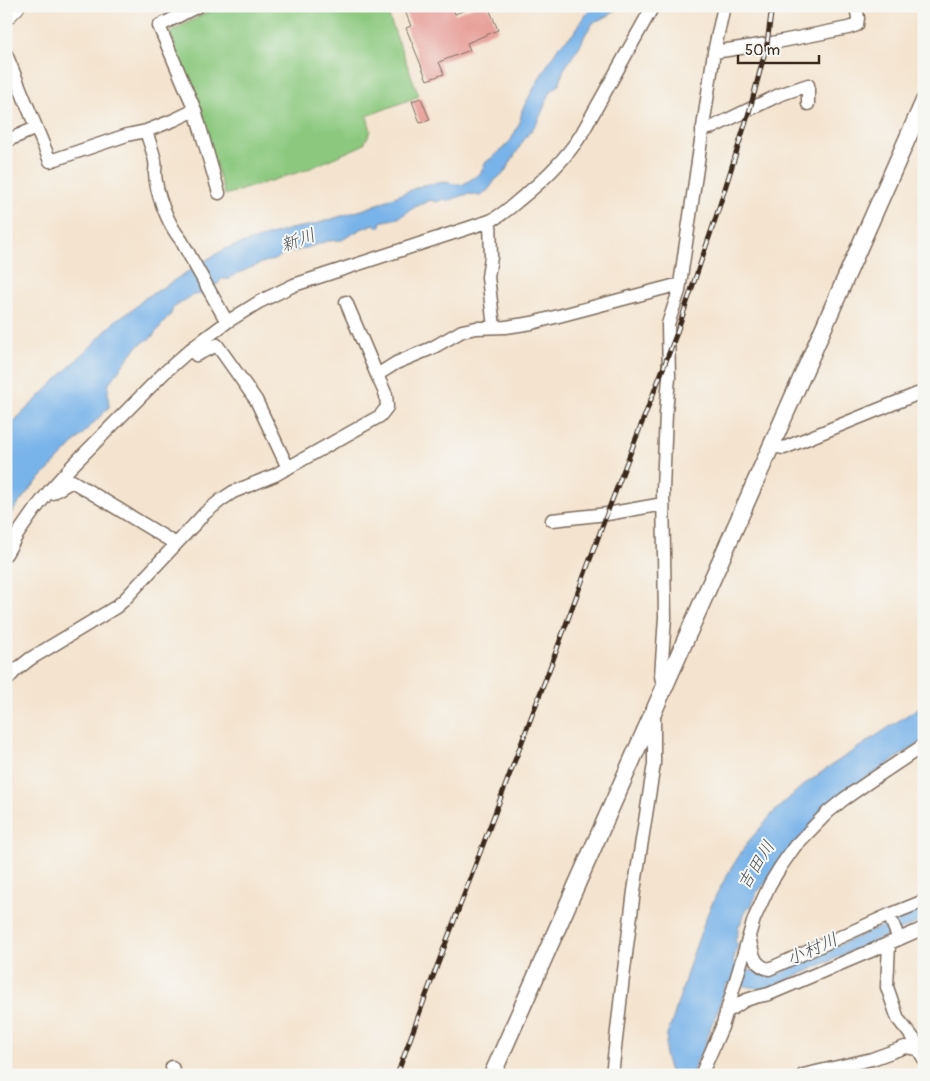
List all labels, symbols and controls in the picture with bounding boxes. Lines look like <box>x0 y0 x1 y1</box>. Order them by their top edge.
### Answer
scale bar <box>738 32 819 64</box>
text: 50 m <box>745 41 780 60</box>
water label: 新川 <box>277 224 319 257</box>
water label: 吉田川 <box>732 836 780 894</box>
water label: 小村川 <box>783 928 842 971</box>

